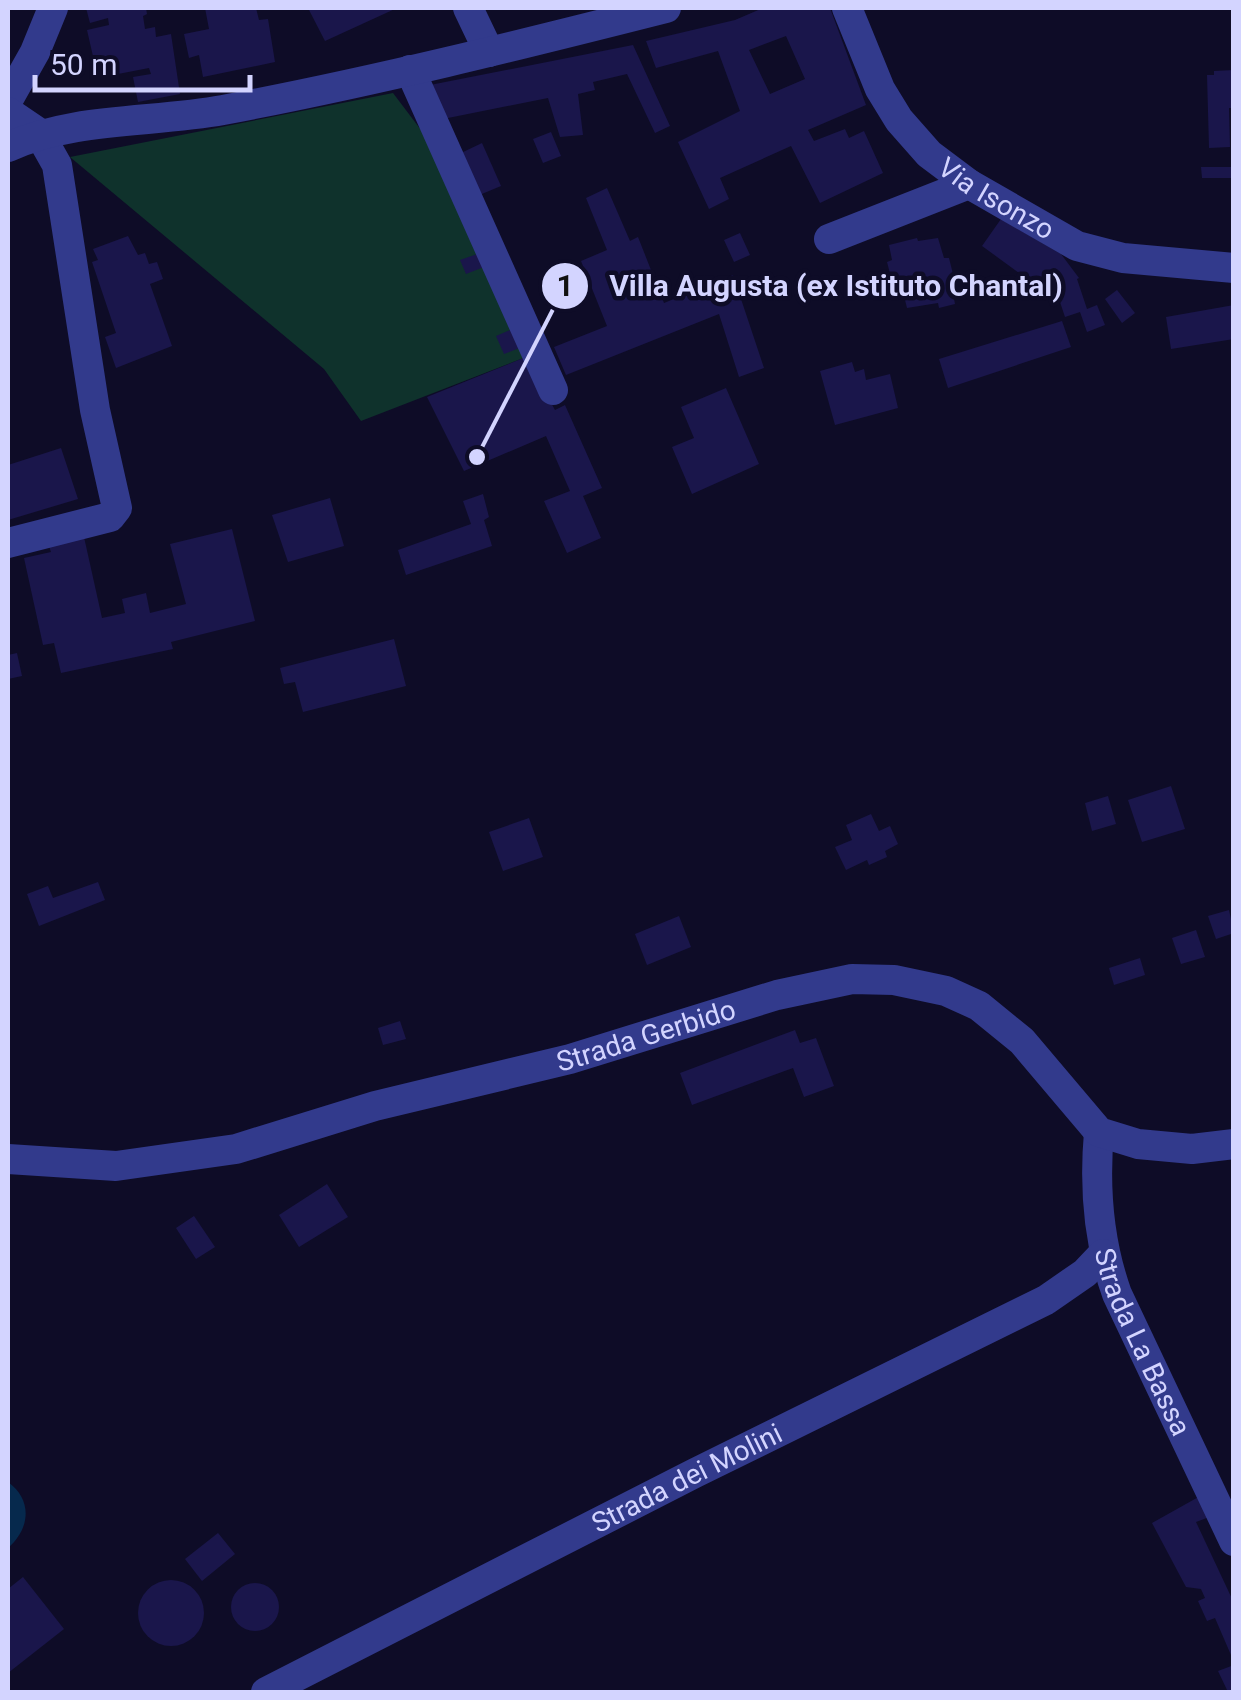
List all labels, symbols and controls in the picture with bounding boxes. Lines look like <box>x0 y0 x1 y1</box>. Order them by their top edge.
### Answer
scale bar <box>35 30 250 92</box>
text: 50 m <box>50 47 117 82</box>
street label: Via Isonzo <box>932 150 1060 246</box>
callout: Villa Augusta (ex Istituto Chantal) <box>540 256 1083 316</box>
text: 1 <box>556 268 574 303</box>
text: Villa Augusta (ex Istituto Chantal) <box>609 268 1063 303</box>
street label: Strada Gerbido <box>553 992 740 1078</box>
street label: Strada La Bassa <box>1088 1245 1198 1441</box>
street label: Strada dei Molini <box>586 1416 787 1540</box>

